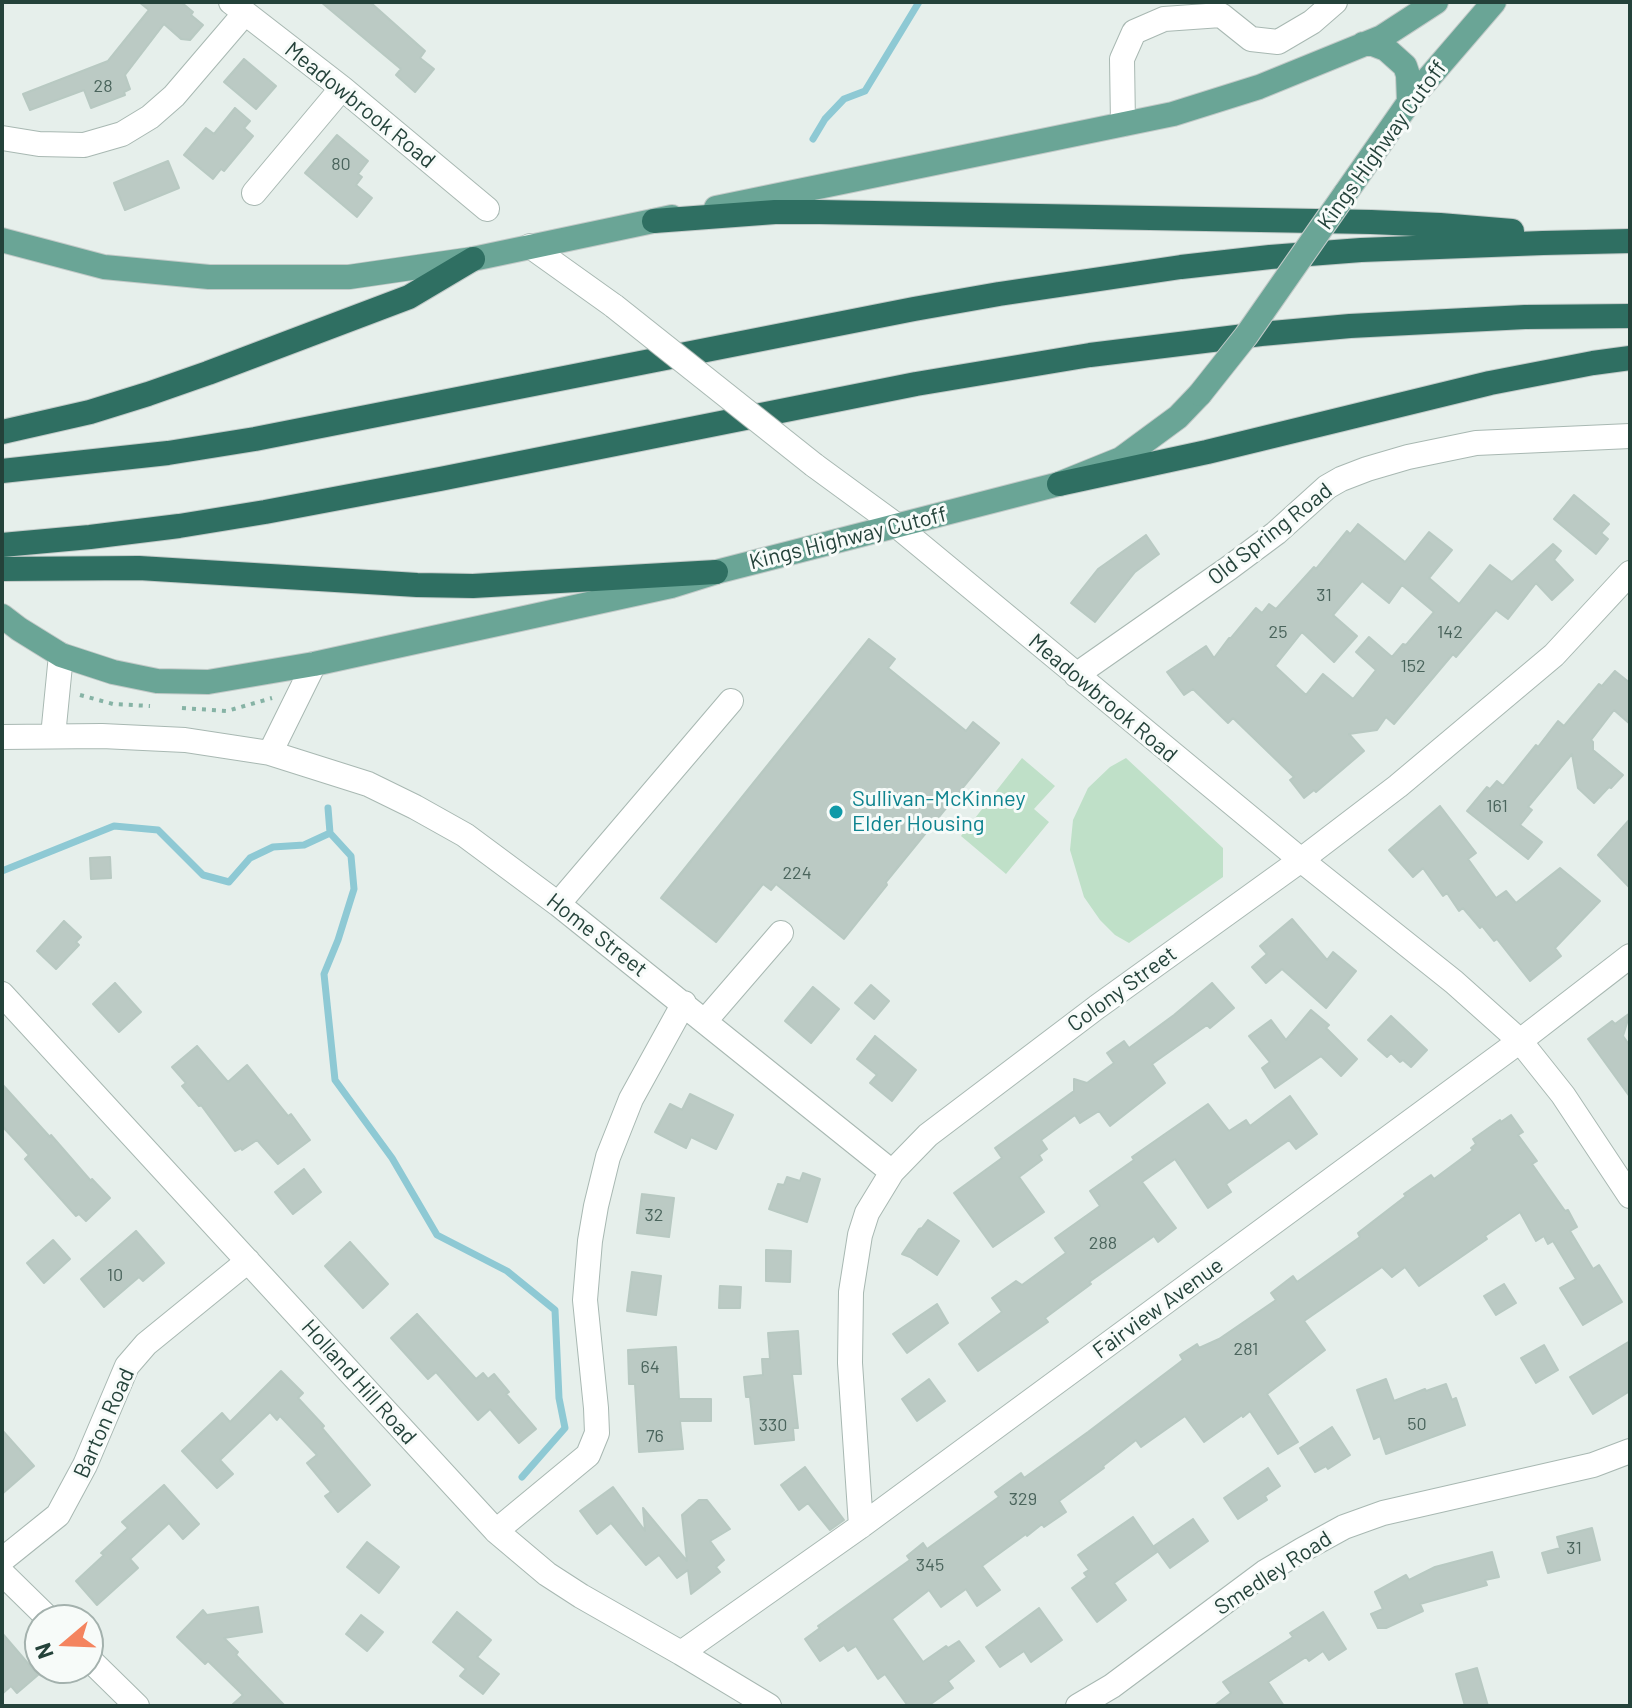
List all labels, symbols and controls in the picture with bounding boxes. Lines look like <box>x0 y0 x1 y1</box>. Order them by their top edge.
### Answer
street label: Meadowbrook Road <box>279 36 441 174</box>
street label: Kings Highway Cutoff <box>1312 55 1452 235</box>
house number: 28 <box>93 75 113 97</box>
house number: 80 <box>331 153 351 175</box>
street label: Old Spring Road <box>1203 477 1337 591</box>
street label: Kings Highway Cutoff <box>747 501 949 575</box>
house number: 31 <box>1316 584 1332 606</box>
house number: 25 <box>1269 621 1287 643</box>
house number: 142 <box>1437 621 1463 643</box>
street label: Meadowbrook Road <box>1023 628 1183 768</box>
house number: 152 <box>1400 655 1426 677</box>
place label: Sullivan-McKinney Elder Housing <box>852 786 1026 838</box>
house number: 161 <box>1486 795 1508 817</box>
marker: Sullivan-McKinney Elder Housing <box>827 803 845 821</box>
house number: 224 <box>782 862 812 884</box>
street label: Home Street <box>541 887 653 983</box>
street label: Colony Street <box>1062 941 1182 1037</box>
house number: 32 <box>645 1204 663 1226</box>
house number: 288 <box>1089 1232 1117 1254</box>
street label: Fairview Avenue <box>1088 1252 1228 1364</box>
house number: 10 <box>107 1264 123 1286</box>
street label: Holland Hill Road <box>296 1314 422 1450</box>
house number: 281 <box>1234 1338 1258 1360</box>
house number: 64 <box>640 1356 660 1378</box>
street label: Barton Road <box>68 1364 140 1482</box>
house number: 50 <box>1407 1413 1427 1435</box>
house number: 330 <box>759 1414 787 1436</box>
house number: 76 <box>646 1425 664 1447</box>
house number: 329 <box>1009 1488 1037 1510</box>
street label: Smedley Road <box>1209 1525 1337 1621</box>
house number: 31 <box>1566 1537 1582 1559</box>
house number: 345 <box>916 1554 944 1576</box>
north arrow <box>24 1604 104 1684</box>
text: N <box>29 1640 58 1662</box>

